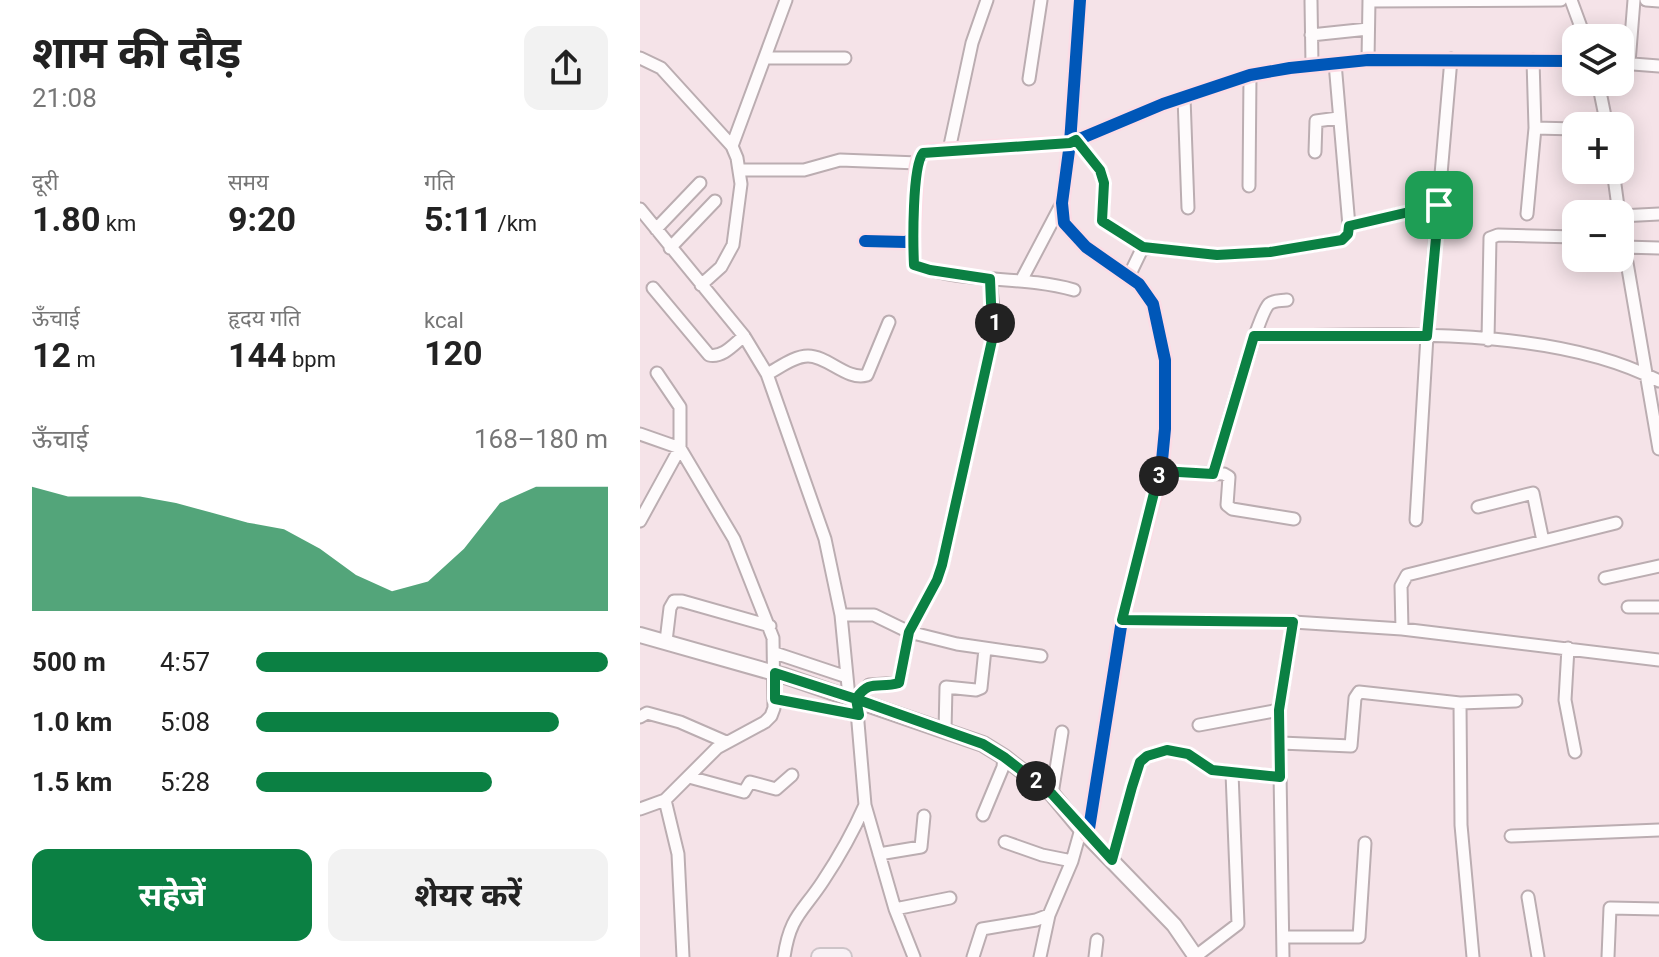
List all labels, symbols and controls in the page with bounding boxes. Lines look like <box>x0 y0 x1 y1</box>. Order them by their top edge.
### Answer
map controls <box>1562 24 1634 272</box>
button: layers <box>1562 24 1634 96</box>
button: share <box>524 26 608 110</box>
text: शाम की दौड़ <box>32 27 241 79</box>
text: 21:08 <box>32 83 97 113</box>
button: + <box>1562 112 1634 184</box>
text: दूरी <box>32 170 58 195</box>
text: समय <box>228 170 269 195</box>
text: गति <box>424 170 455 195</box>
pin <box>1405 171 1473 239</box>
icon: arrive <box>1417 183 1461 227</box>
text: 1.80 <box>32 199 100 239</box>
text: 9:20 <box>228 199 296 239</box>
text: 5:11 <box>424 199 492 239</box>
button: − <box>1562 200 1634 272</box>
text: km <box>100 211 136 236</box>
text: /km <box>492 211 537 236</box>
pin: 1 <box>975 303 1015 343</box>
text: ऊँचाई <box>32 306 80 331</box>
text: हृदय गति <box>228 306 301 331</box>
text: kcal <box>424 308 464 333</box>
text: 1 <box>989 310 1001 335</box>
text: 120 <box>424 333 483 373</box>
text: 12 <box>32 335 71 375</box>
text: 144 <box>228 335 287 375</box>
text: m <box>71 347 96 372</box>
text: bpm <box>287 347 336 372</box>
text: ऊँचाई <box>32 424 88 454</box>
text: 168–180 m <box>474 424 608 454</box>
pin: 3 <box>1139 456 1179 496</box>
text: 3 <box>1153 463 1165 488</box>
text: 500 m <box>32 647 106 677</box>
text: 4:57 <box>160 647 210 677</box>
text: 1.0 km <box>32 707 112 737</box>
text: 5:08 <box>160 707 210 737</box>
pin: 2 <box>1016 761 1056 801</box>
text: 1.5 km <box>32 767 112 797</box>
text: 5:28 <box>160 767 210 797</box>
text: 2 <box>1030 768 1042 793</box>
button: सहेजें <box>32 849 312 941</box>
button: शेयर करें <box>328 849 608 941</box>

